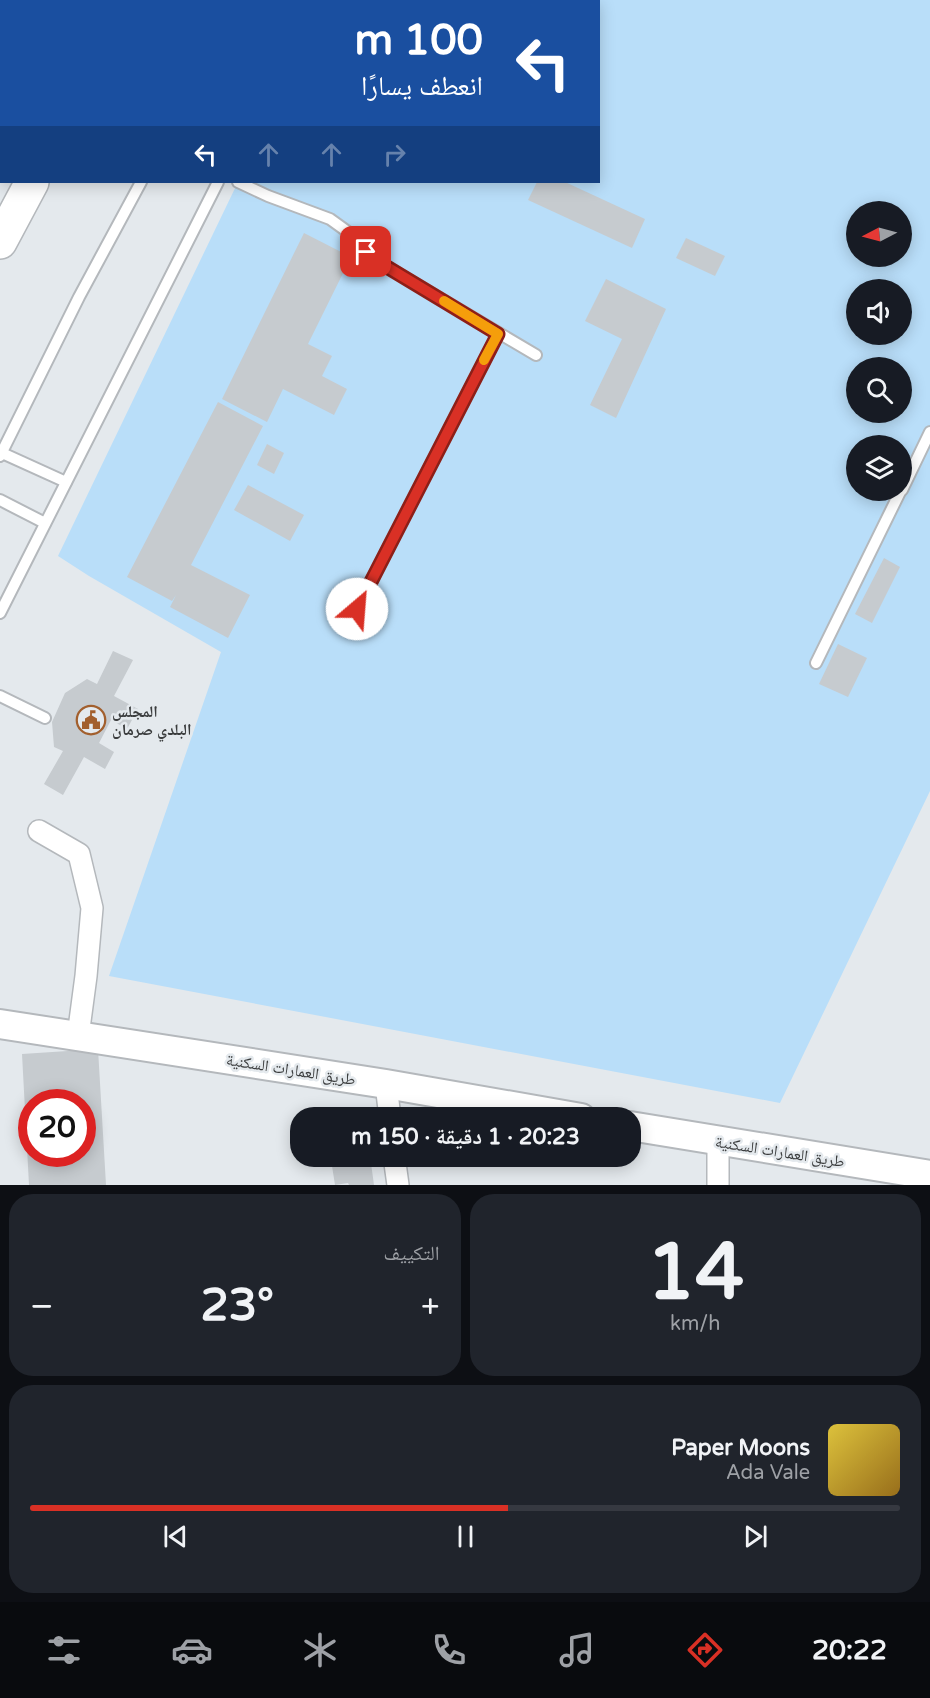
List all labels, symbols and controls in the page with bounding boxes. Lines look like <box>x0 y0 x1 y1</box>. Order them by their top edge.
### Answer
text: 100 m <box>354 15 483 66</box>
icon: left <box>504 24 582 102</box>
text: انعطف يسارًا <box>361 70 483 103</box>
icon: left <box>189 138 222 171</box>
icon: ahead <box>252 138 285 171</box>
icon: ahead <box>315 138 348 171</box>
icon: right <box>378 138 411 171</box>
north arrow <box>846 201 912 267</box>
map controls <box>846 201 912 501</box>
pin <box>340 226 391 277</box>
icon: arrive <box>349 235 382 268</box>
button: sound <box>846 279 912 345</box>
button: search <box>846 357 912 423</box>
button: layers <box>846 435 912 501</box>
position arrow <box>325 577 389 641</box>
place label: المجلس البلدي صرمان <box>112 702 192 742</box>
public building icon: المجلس البلدي صرمان <box>75 704 107 736</box>
street label: طريق العمارات السكنية <box>225 1050 357 1090</box>
speed limit sign: 20 <box>18 1089 96 1167</box>
text: 20:23 · 1 دقيقة · 150 m <box>351 1124 580 1150</box>
street label: طريق العمارات السكنية <box>714 1132 846 1172</box>
text: 14 <box>646 1226 744 1320</box>
text: التكييف <box>383 1242 440 1266</box>
text: 23° <box>200 1279 274 1333</box>
text: − <box>30 1287 54 1326</box>
text: + <box>421 1287 439 1326</box>
text: km/h <box>670 1312 720 1336</box>
text: Paper Moons <box>671 1435 810 1461</box>
text: Ada Vale <box>726 1461 810 1485</box>
icon: previous <box>159 1520 192 1553</box>
icon: pause <box>449 1520 482 1553</box>
icon: next <box>739 1520 772 1553</box>
icon: filters <box>43 1629 85 1671</box>
icon: car <box>171 1629 213 1671</box>
icon: climate <box>299 1629 341 1671</box>
icon: phone <box>428 1629 470 1671</box>
icon: music <box>556 1629 598 1671</box>
icon: directions <box>684 1629 726 1671</box>
text: 20:22 <box>812 1634 887 1667</box>

